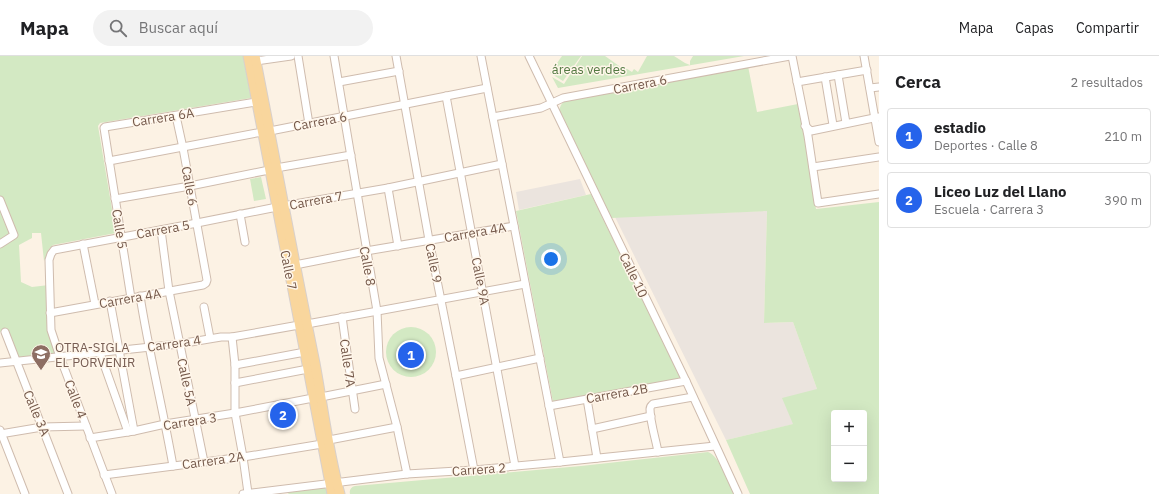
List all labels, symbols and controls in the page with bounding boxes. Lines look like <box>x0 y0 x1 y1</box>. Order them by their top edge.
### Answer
search box <box>93 10 373 46</box>
text: Mapa <box>20 16 69 40</box>
icon: search <box>107 17 129 39</box>
text: Buscar aquí <box>139 18 218 37</box>
text: Mapa <box>959 19 993 37</box>
text: Capas <box>1015 19 1054 37</box>
text: Compartir <box>1076 19 1139 37</box>
park label: áreas verdes <box>552 61 626 78</box>
street label: Carrera 6 <box>612 71 668 98</box>
text: Cerca <box>895 71 941 93</box>
text: 2 resultados <box>1070 74 1143 91</box>
street label: Carrera 6A <box>131 104 196 131</box>
street label: Carrera 6 <box>292 108 348 135</box>
text: estadio <box>934 118 986 137</box>
text: 1 <box>905 128 913 145</box>
text: 210 m <box>1104 128 1142 145</box>
text: Deportes · Calle 8 <box>934 137 1038 154</box>
street label: Calle 6 <box>178 165 201 207</box>
text: Liceo Luz del Llano <box>934 182 1067 201</box>
street label: Carrera 7 <box>288 187 344 214</box>
text: 2 <box>905 192 913 209</box>
text: 390 m <box>1104 192 1142 209</box>
text: Escuela · Carrera 3 <box>934 201 1044 218</box>
street label: Calle 5 <box>108 208 131 250</box>
street label: Carrera 5 <box>135 216 191 243</box>
street label: Carrera 4A <box>443 219 508 246</box>
street label: Calle 9 <box>421 242 446 284</box>
street label: Calle 8 <box>356 245 379 287</box>
street label: Calle 7 <box>276 249 301 291</box>
your location <box>541 249 561 269</box>
street label: Calle 10 <box>615 250 652 301</box>
street label: Calle 9A <box>468 256 494 307</box>
street label: Carrera 4A <box>98 285 163 312</box>
street label: Carrera 4 <box>146 331 202 356</box>
street label: Calle 7A <box>336 338 359 389</box>
place label: OTRA-SIGLA EL PORVENIR <box>55 339 135 371</box>
pin: 1 <box>398 340 424 370</box>
school or university icon: OTRA-SIGLA EL PORVENIR <box>30 343 52 371</box>
street label: Calle 5A <box>173 357 200 408</box>
street label: Calle 4 <box>60 377 91 421</box>
street label: Carrera 2B <box>585 380 649 407</box>
street label: Calle 3A <box>19 388 54 439</box>
pin: 2 <box>270 400 296 430</box>
street label: Carrera 3 <box>162 409 218 434</box>
map controls <box>831 410 867 482</box>
button: + <box>831 410 867 446</box>
button: − <box>831 446 867 482</box>
street label: Carrera 2A <box>181 448 246 473</box>
street label: Carrera 2 <box>451 459 507 480</box>

